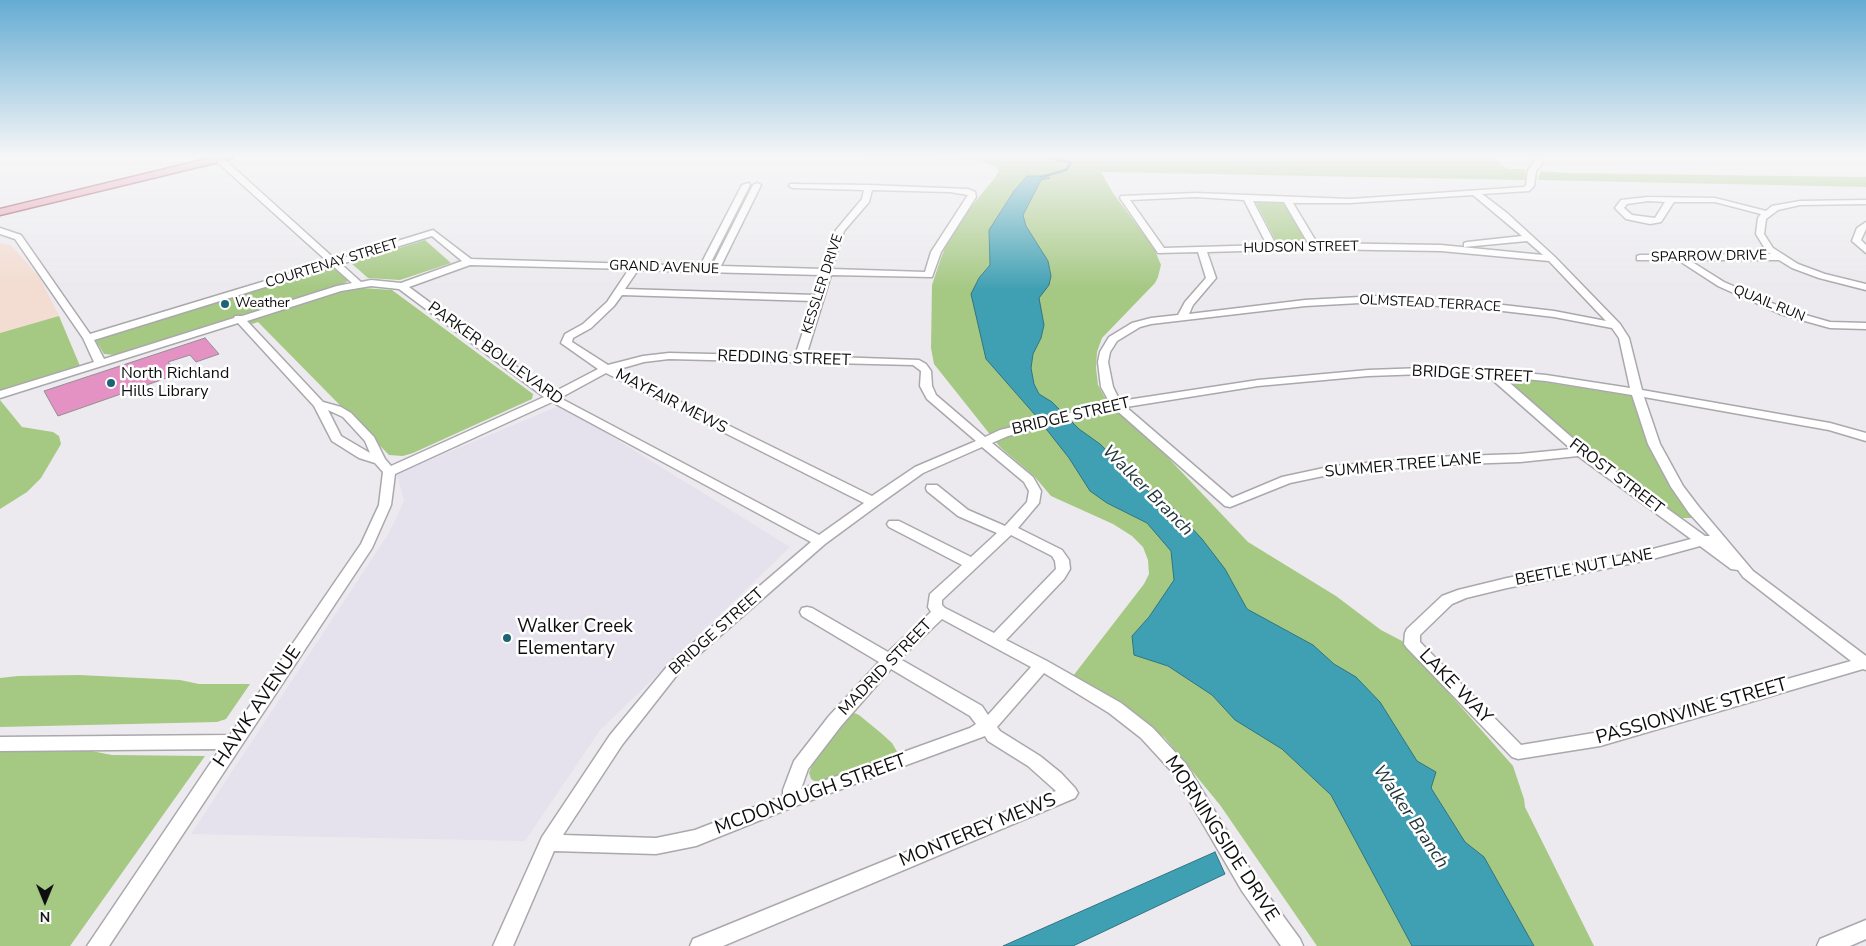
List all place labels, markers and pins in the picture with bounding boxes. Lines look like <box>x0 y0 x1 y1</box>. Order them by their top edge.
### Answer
place label: Weather <box>235 296 290 312</box>
marker: Weather <box>219 298 231 310</box>
place label: North Richland Hills Library <box>121 364 229 402</box>
marker: North Richland Hills Library <box>105 377 117 389</box>
place label: Walker Creek Elementary <box>517 616 633 660</box>
marker: Walker Creek Elementary <box>501 632 513 644</box>

